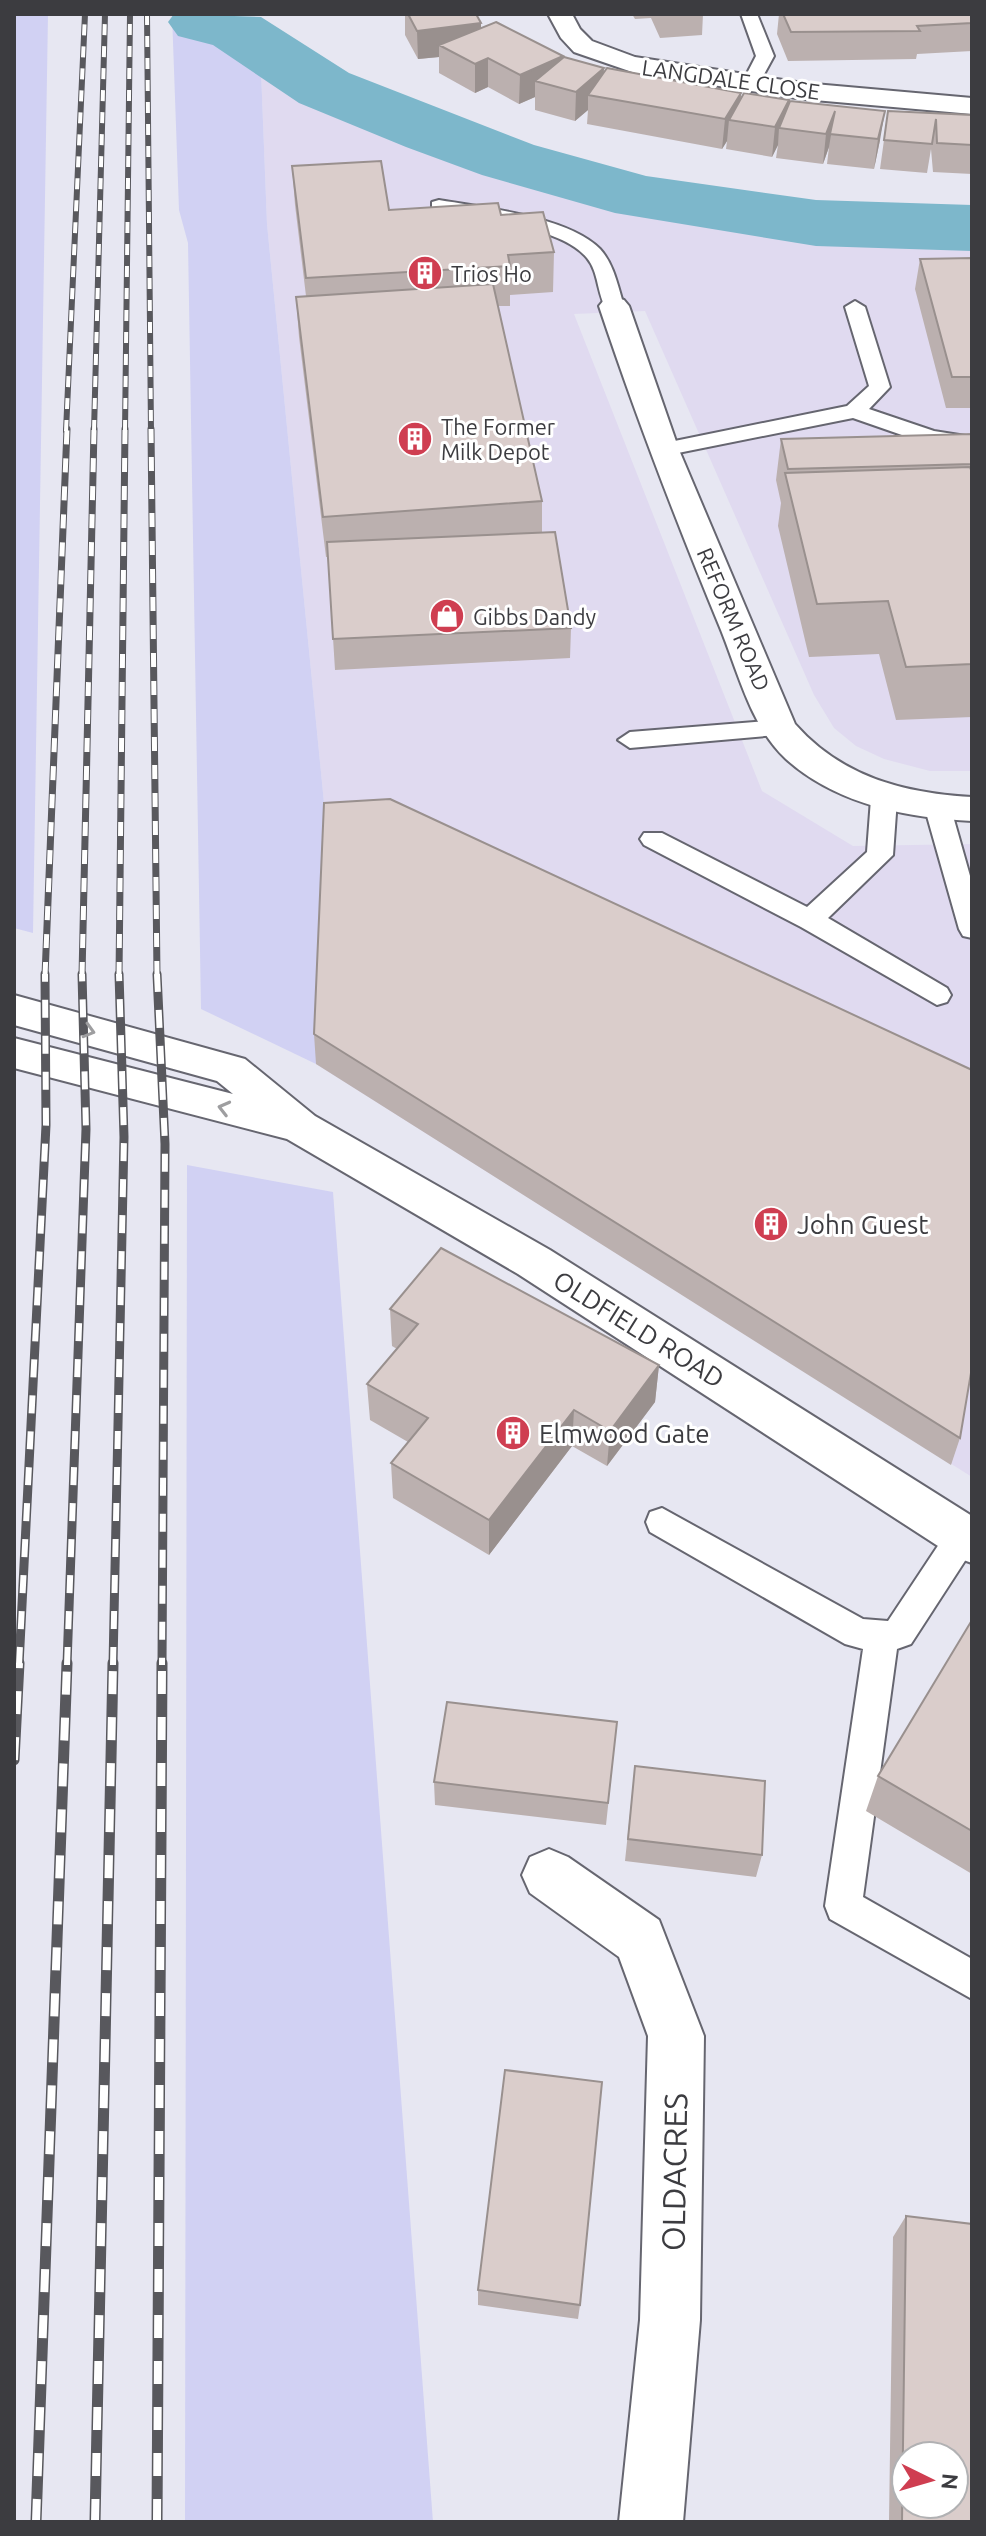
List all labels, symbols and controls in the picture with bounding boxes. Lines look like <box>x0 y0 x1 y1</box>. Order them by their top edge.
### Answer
street label: LANGDALE CLOSE <box>640 54 822 104</box>
building icon: Trios Ho <box>406 254 444 292</box>
place label: Trios Ho <box>451 261 532 286</box>
place label: The Former Milk Depot <box>441 414 556 464</box>
building icon: The Former Milk Depot <box>396 420 434 458</box>
street label: REFORM ROAD <box>693 544 775 694</box>
shop icon: Gibbs Dandy <box>428 597 466 635</box>
place label: Gibbs Dandy <box>473 604 597 629</box>
one-way arrow <box>82 1021 96 1038</box>
one-way arrow <box>218 1100 232 1117</box>
building icon: John Guest <box>752 1205 790 1243</box>
place label: John Guest <box>797 1210 929 1239</box>
street label: OLDFIELD ROAD <box>548 1265 730 1393</box>
building icon: Elmwood Gate <box>494 1414 532 1452</box>
place label: Elmwood Gate <box>539 1419 710 1448</box>
street label: OLDACRES <box>655 2093 693 2251</box>
north arrow <box>890 2440 970 2520</box>
text: N <box>937 2473 964 2491</box>

